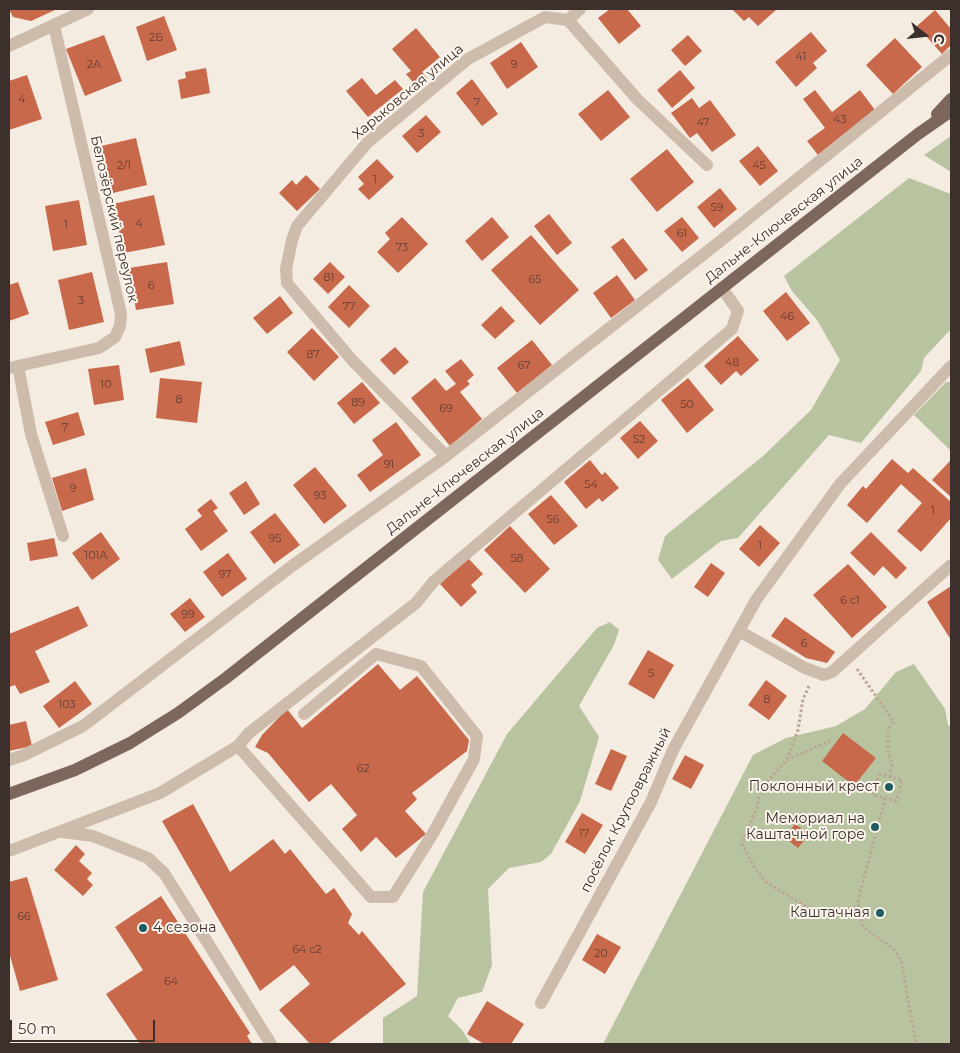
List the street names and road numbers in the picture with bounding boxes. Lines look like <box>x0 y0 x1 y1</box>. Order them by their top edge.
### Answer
street label: Харьковская улица <box>349 41 467 143</box>
street label: Белозёрский переулок <box>87 134 141 304</box>
street label: Дальне-Ключевская улица <box>702 153 866 287</box>
street label: Дальне-Ключевская улица <box>383 404 547 538</box>
street label: посёлок Крутоовражный <box>577 725 675 895</box>

